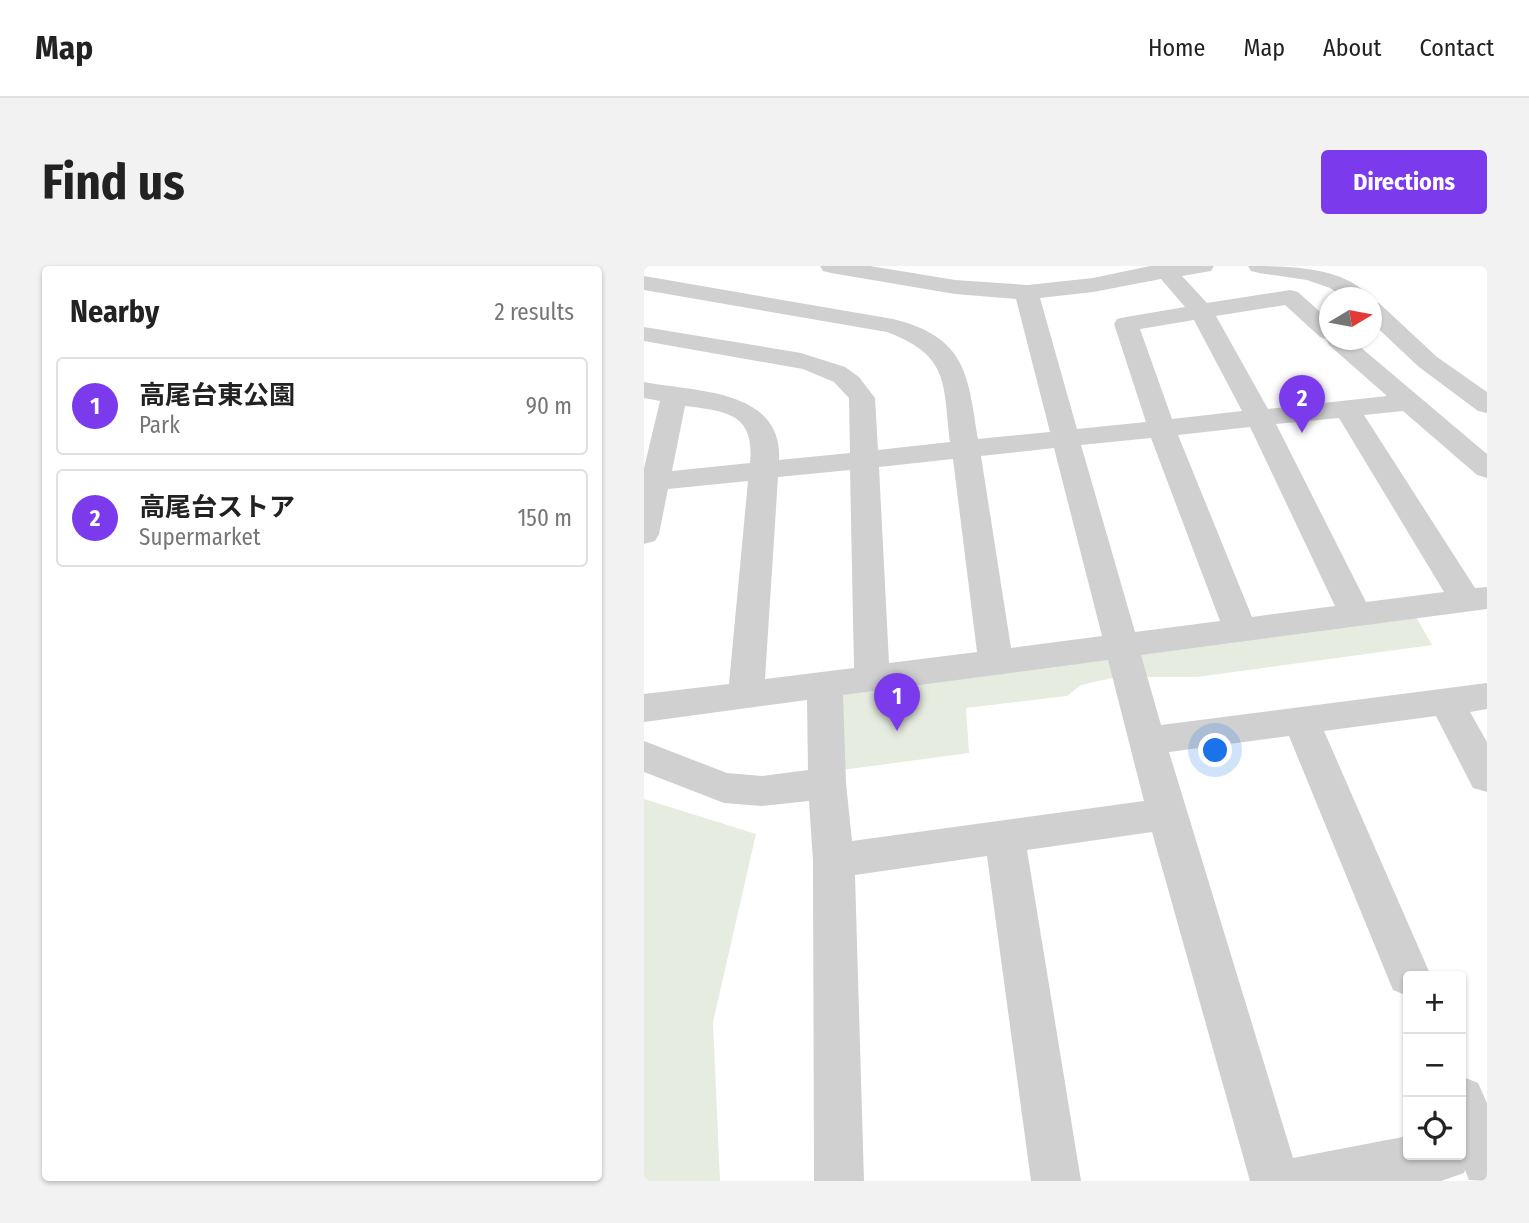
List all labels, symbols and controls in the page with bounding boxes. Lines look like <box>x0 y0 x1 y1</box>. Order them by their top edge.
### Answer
text: Map <box>35 28 93 68</box>
text: Home <box>1148 34 1205 62</box>
text: Map <box>1243 34 1285 62</box>
text: About <box>1323 34 1381 62</box>
text: Contact <box>1419 34 1494 62</box>
button: Directions <box>1321 150 1487 214</box>
text: Find us <box>42 153 185 212</box>
north arrow <box>1319 287 1382 350</box>
text: Nearby <box>70 294 159 330</box>
text: 2 results <box>494 298 574 326</box>
pin: 2 <box>1279 375 1325 433</box>
text: 高尾台東公園 <box>139 380 295 411</box>
text: 1 <box>90 392 100 420</box>
text: 90 m <box>526 392 572 420</box>
text: Park <box>139 411 180 439</box>
text: 高尾台ストア <box>139 492 295 523</box>
text: 2 <box>90 504 100 532</box>
text: 150 m <box>517 504 572 532</box>
text: Supermarket <box>139 523 260 551</box>
pin: 1 <box>874 673 920 731</box>
your location <box>1198 733 1232 767</box>
map controls <box>1403 971 1466 1160</box>
button: + <box>1403 971 1466 1034</box>
button: − <box>1403 1034 1466 1097</box>
button: locate <box>1403 1097 1466 1160</box>

